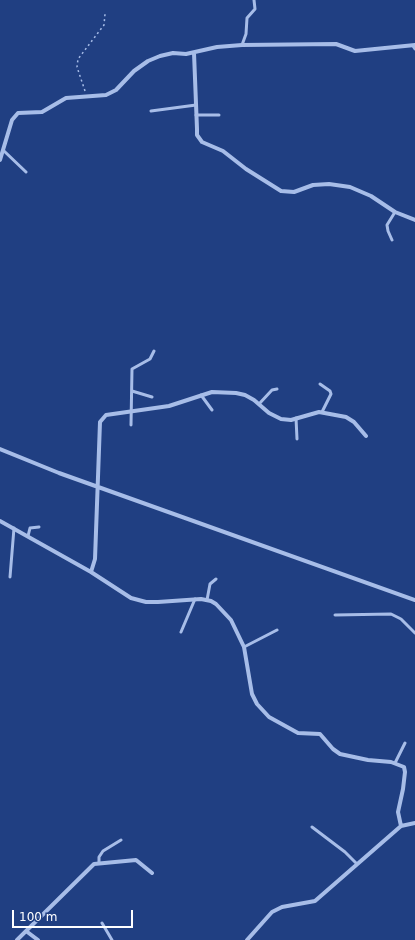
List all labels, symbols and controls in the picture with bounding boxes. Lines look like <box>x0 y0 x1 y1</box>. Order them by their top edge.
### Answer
scale bar <box>14 902 135 928</box>
text: 100 m <box>19 910 57 924</box>

